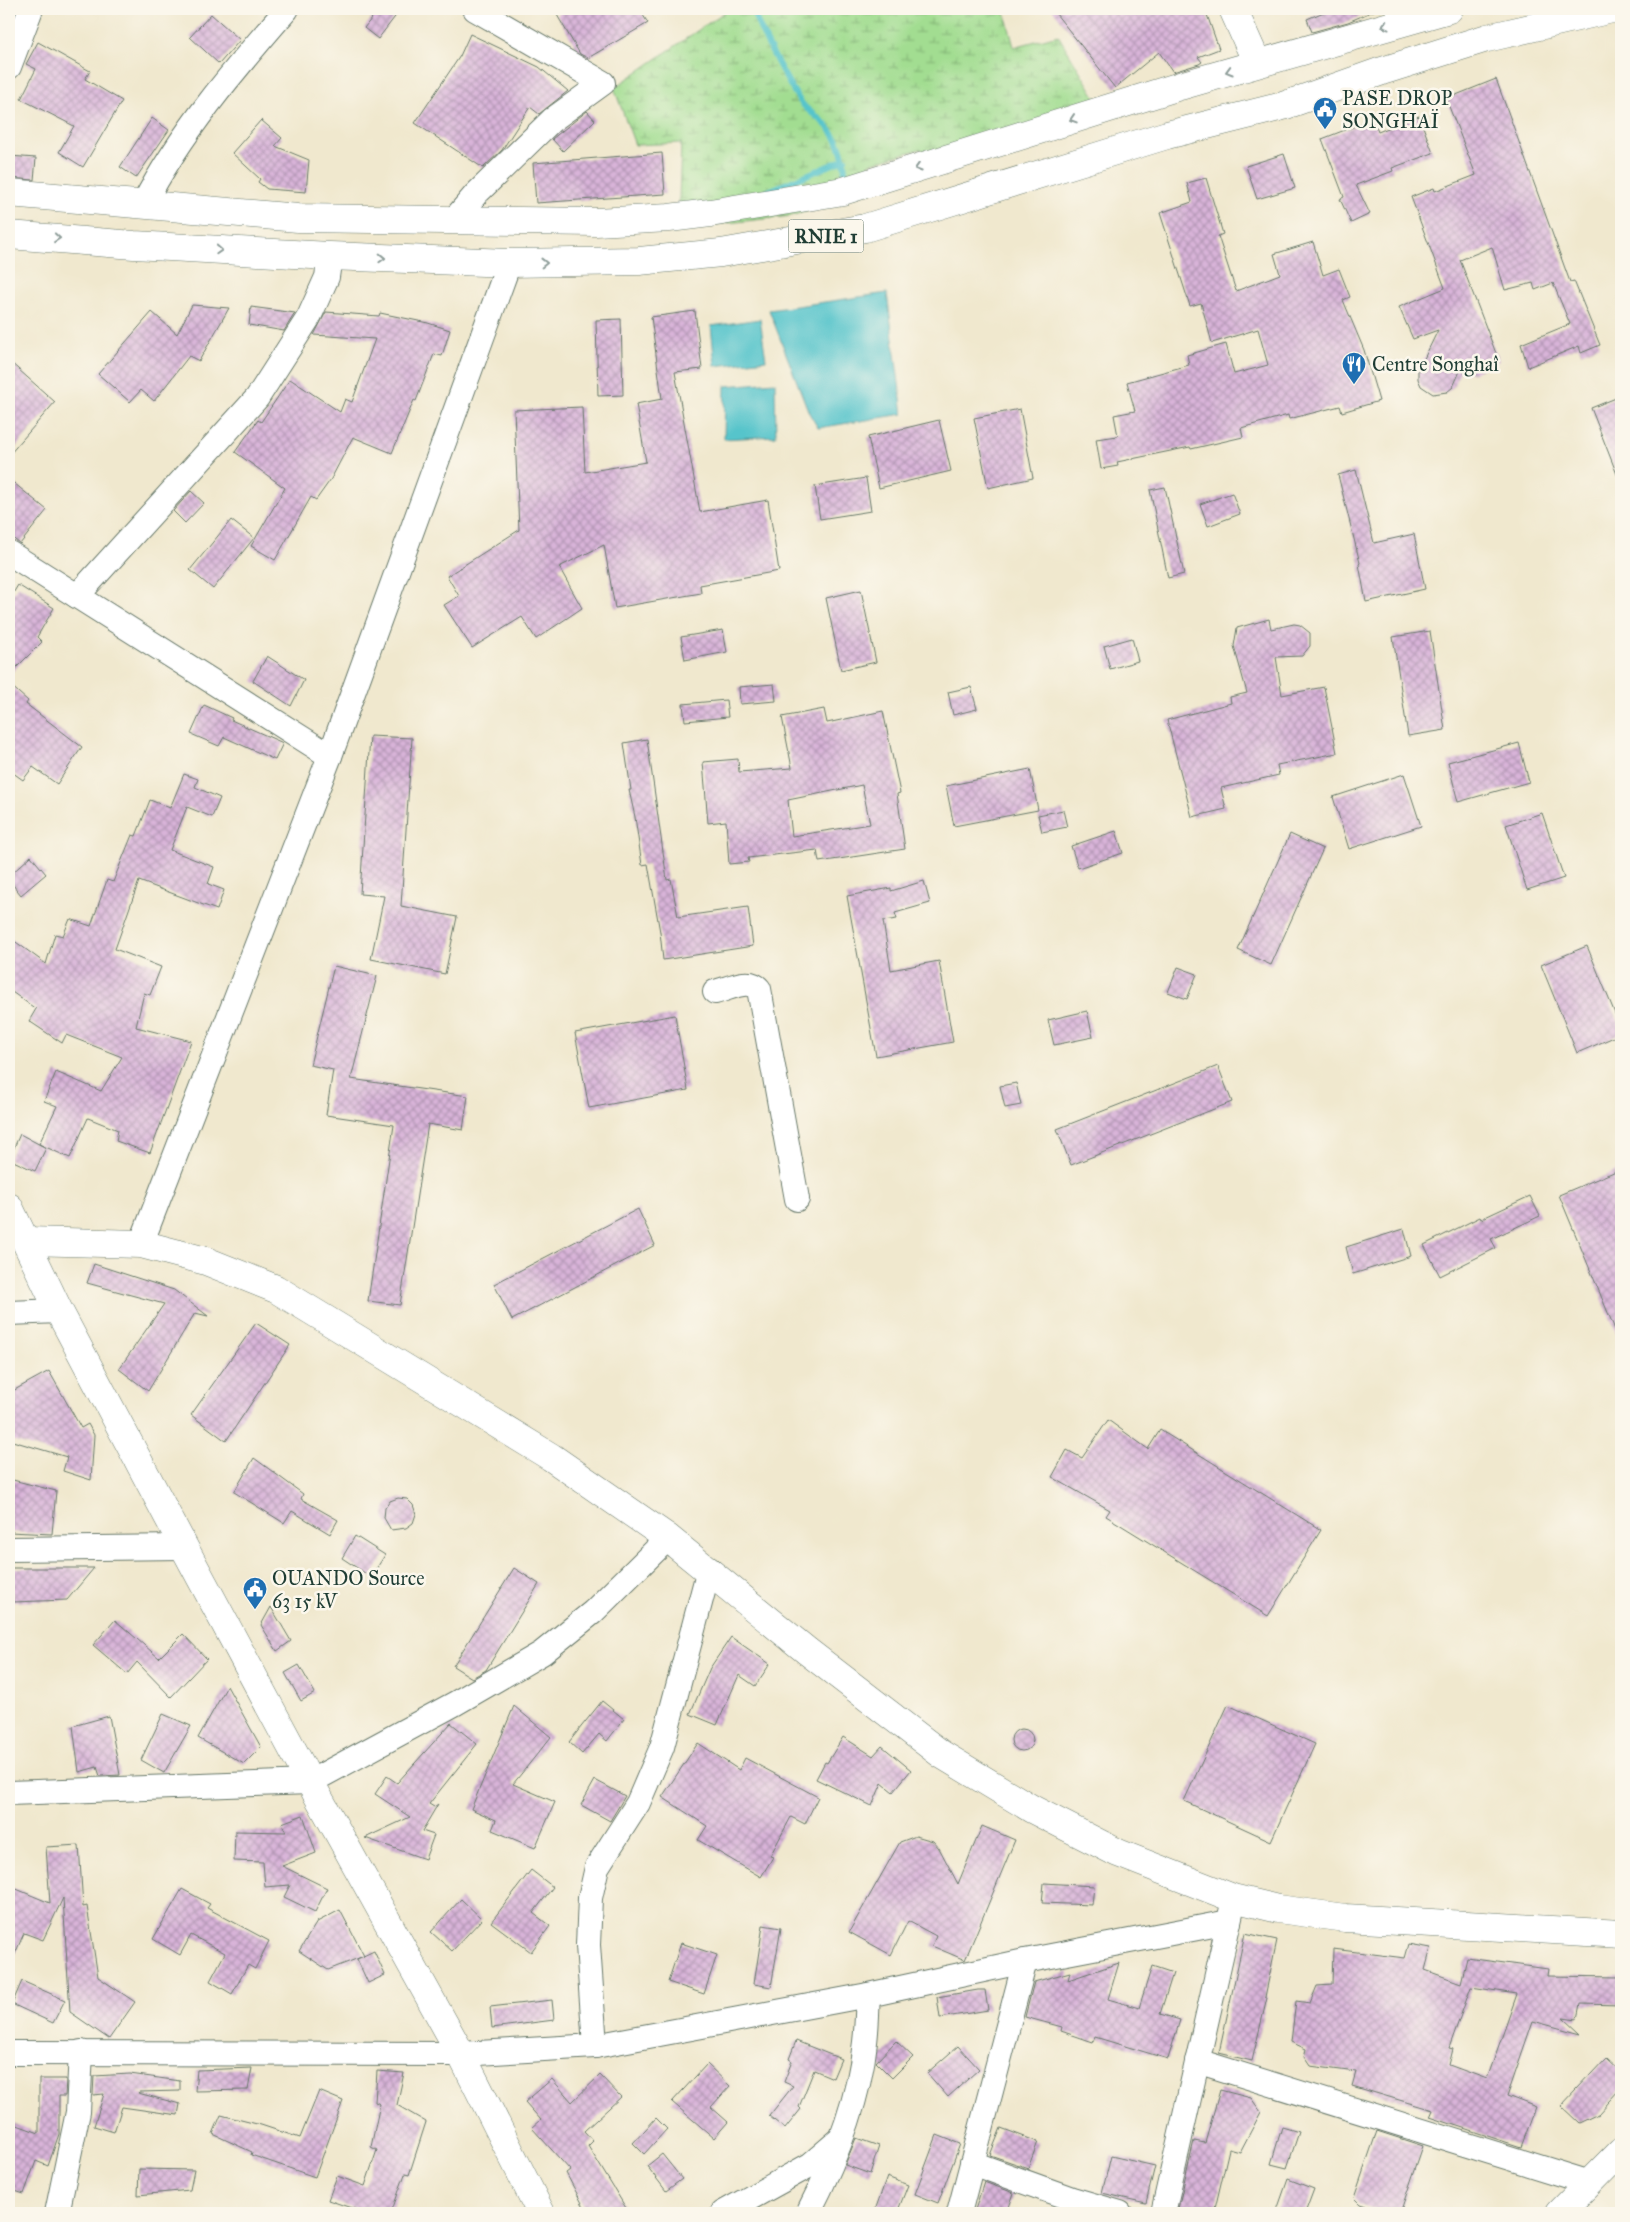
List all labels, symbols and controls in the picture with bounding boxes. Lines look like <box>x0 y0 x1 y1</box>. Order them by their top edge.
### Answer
one-way arrow <box>1380 20 1389 31</box>
one-way arrow <box>1225 66 1233 76</box>
place label: PASE DROP SONGHAÏ <box>1342 86 1452 133</box>
public building icon: PASE DROP SONGHAÏ <box>1312 96 1338 130</box>
one-way arrow <box>1070 114 1078 124</box>
one-way arrow <box>915 162 923 172</box>
road number: RNIE 1 <box>788 220 864 252</box>
one-way arrow <box>54 232 62 243</box>
one-way arrow <box>216 244 224 255</box>
one-way arrow <box>378 253 386 263</box>
one-way arrow <box>540 258 548 268</box>
restaurant icon: Centre Songhaî <box>1341 351 1367 385</box>
place label: Centre Songhaî <box>1372 352 1499 377</box>
place label: OUANDO Source 63 15 kV <box>272 1566 425 1613</box>
public building icon: OUANDO Source 63 15 kV <box>242 1576 268 1610</box>

